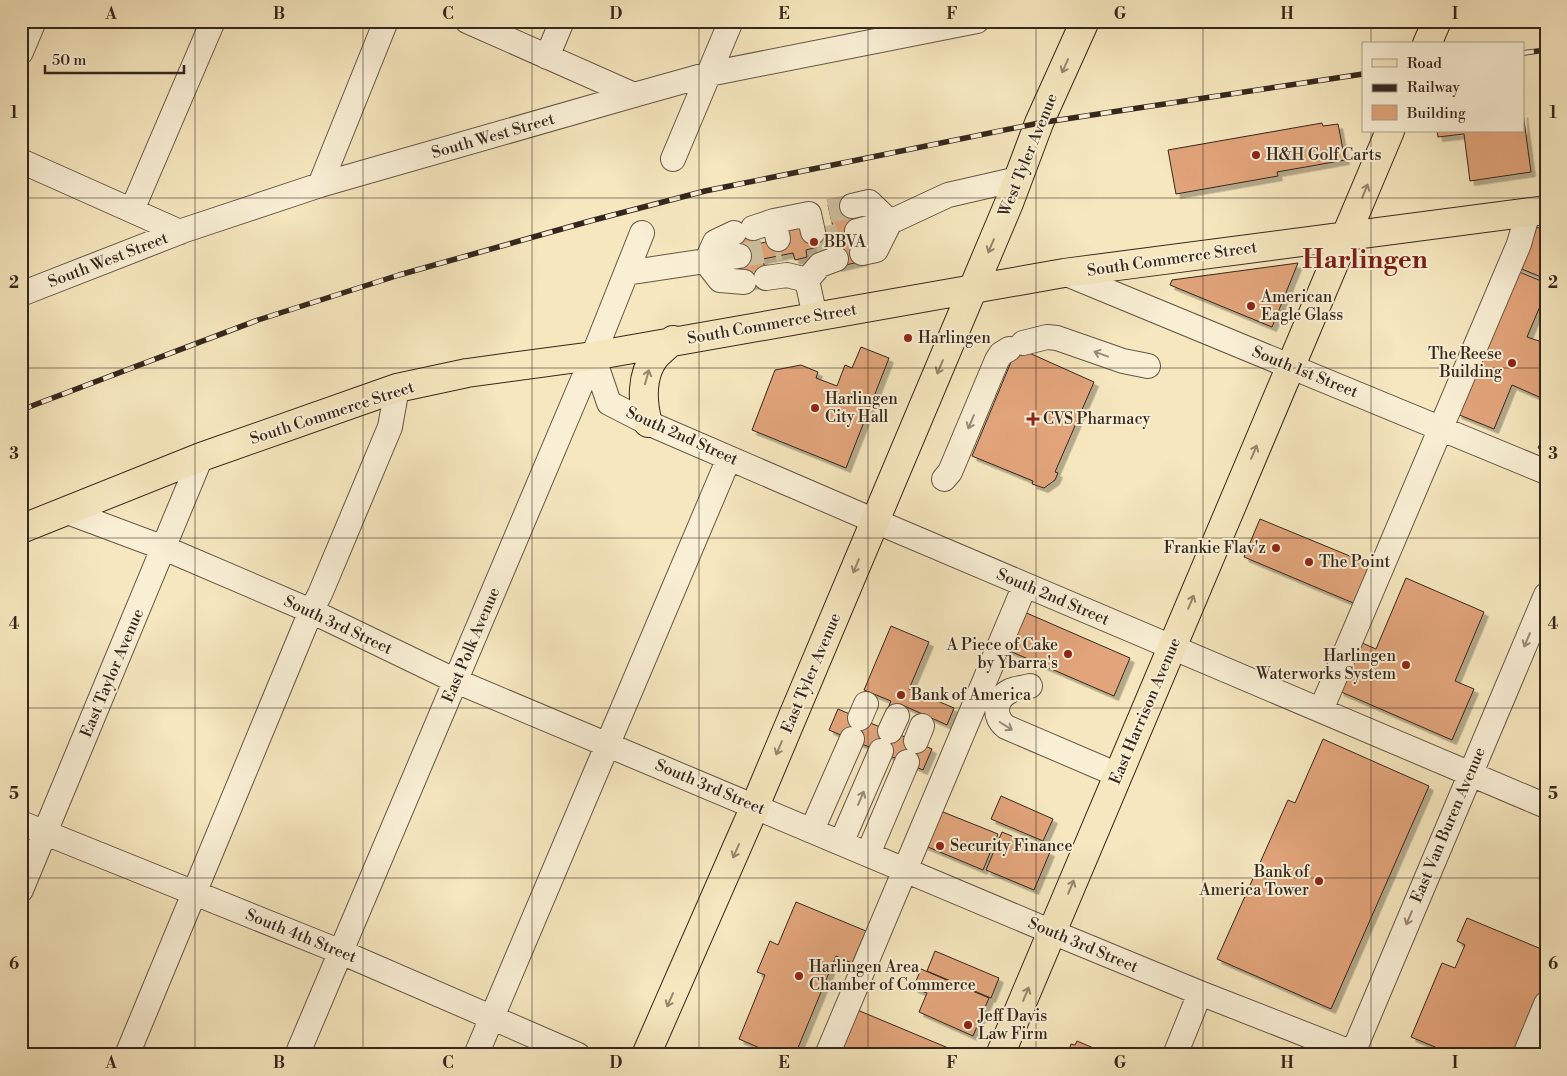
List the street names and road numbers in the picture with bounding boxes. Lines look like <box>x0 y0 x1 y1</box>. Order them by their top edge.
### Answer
street label: West Tyler Avenue <box>994 90 1062 220</box>
street label: South West Street <box>429 109 557 163</box>
street label: South West Street <box>45 228 171 292</box>
street label: South Commerce Street <box>1086 237 1259 281</box>
street label: South Commerce Street <box>686 299 859 349</box>
street label: South 1st Street <box>1249 342 1361 402</box>
street label: South Commerce Street <box>247 377 417 449</box>
street label: South 2nd Street <box>623 402 741 470</box>
street label: South 2nd Street <box>994 564 1113 630</box>
street label: East Polk Avenue <box>438 584 504 706</box>
street label: South 3rd Street <box>281 591 396 659</box>
street label: East Taylor Avenue <box>76 606 148 740</box>
street label: East Tyler Avenue <box>777 610 845 736</box>
street label: East Harrison Avenue <box>1105 635 1185 787</box>
street label: East Van Buren Avenue <box>1406 744 1490 906</box>
street label: South 3rd Street <box>652 755 768 819</box>
street label: South 4th Street <box>243 905 360 967</box>
street label: South 3rd Street <box>1025 913 1141 977</box>

